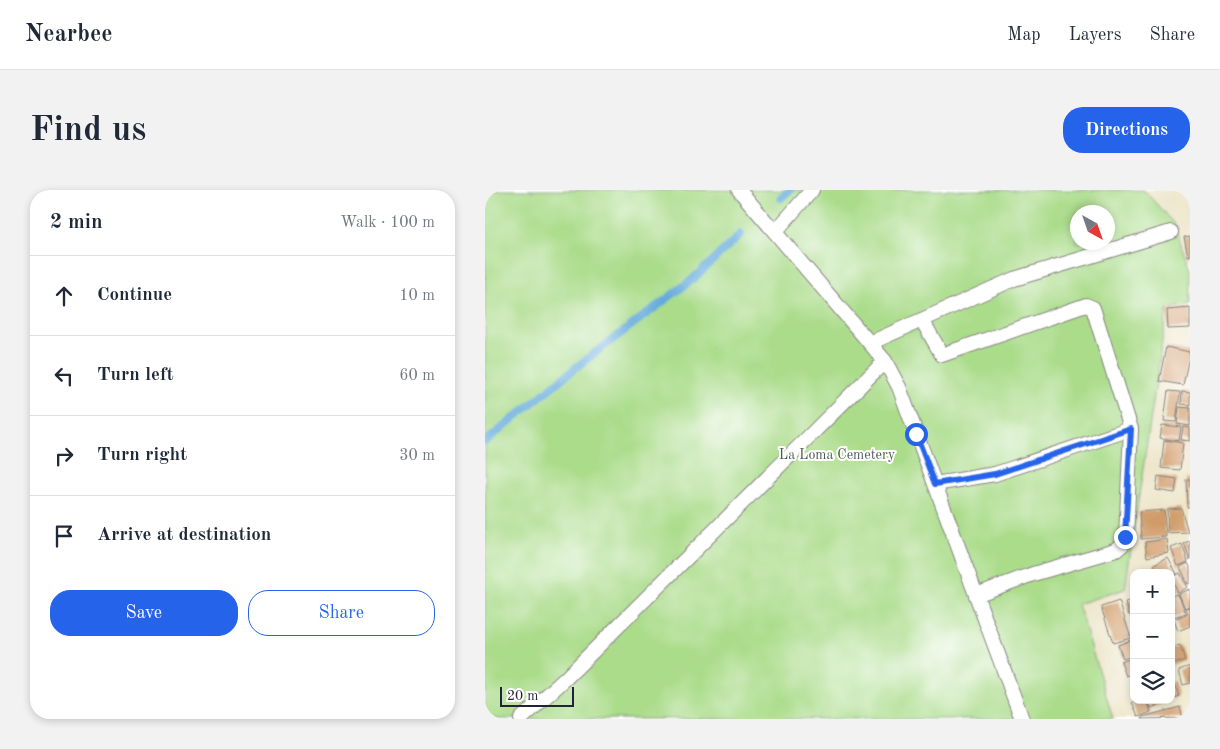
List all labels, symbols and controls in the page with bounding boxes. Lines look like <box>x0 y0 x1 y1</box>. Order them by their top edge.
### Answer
text: Nearbee <box>25 23 113 47</box>
text: Map <box>1007 26 1041 44</box>
text: Layers <box>1069 26 1121 44</box>
text: Share <box>1149 26 1195 44</box>
button: Directions <box>1063 107 1190 153</box>
text: Find us <box>30 113 146 148</box>
north arrow <box>1070 205 1115 250</box>
text: 2 min <box>50 212 103 233</box>
text: Walk · 100 m <box>340 215 435 231</box>
icon: ahead <box>50 282 78 310</box>
text: Continue <box>97 286 172 305</box>
text: 10 m <box>399 288 435 304</box>
icon: left <box>50 362 78 390</box>
text: Turn left <box>97 366 174 385</box>
text: 60 m <box>399 368 435 384</box>
route start <box>905 423 928 446</box>
icon: right <box>50 442 78 470</box>
text: Turn right <box>97 446 187 465</box>
text: 30 m <box>399 448 435 464</box>
park label: La Loma Cemetery <box>779 448 896 462</box>
icon: arrive <box>50 522 78 550</box>
text: Arrive at destination <box>97 526 271 545</box>
route end <box>1114 526 1137 549</box>
map controls <box>1130 569 1175 704</box>
button: + <box>1130 569 1175 614</box>
button: Save <box>50 590 238 636</box>
button: Share <box>248 590 435 636</box>
button: − <box>1130 614 1175 659</box>
button: layers <box>1130 659 1175 704</box>
scale bar <box>500 684 574 707</box>
text: 20 m <box>507 689 538 703</box>

